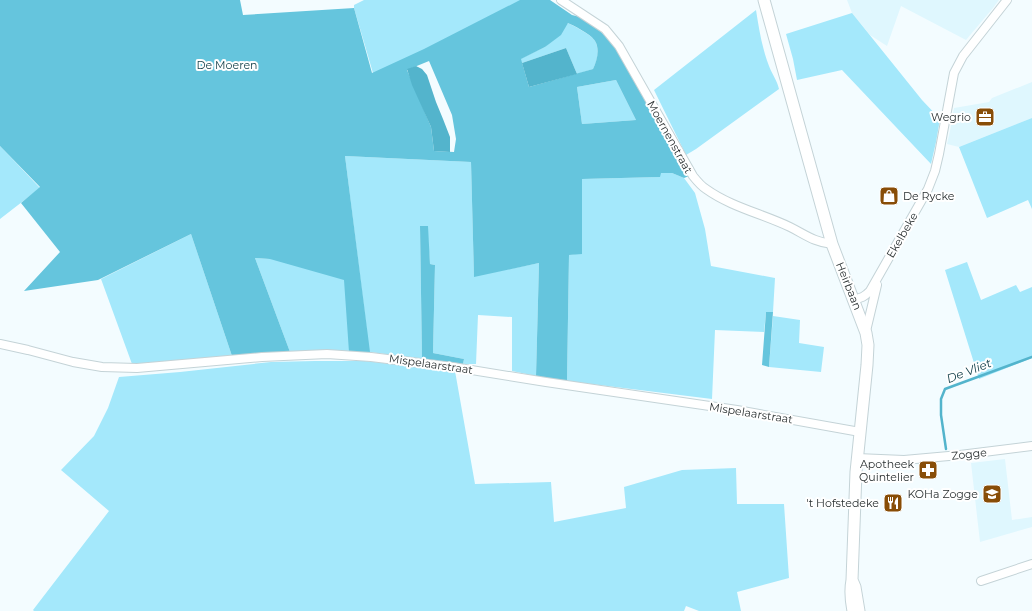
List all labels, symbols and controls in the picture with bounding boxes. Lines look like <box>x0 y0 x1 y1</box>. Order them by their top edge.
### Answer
park label: De Moeren <box>196 58 258 72</box>
street label: Moernenstraat <box>644 98 696 176</box>
office icon: Wegrio <box>974 106 996 128</box>
place label: Wegrio <box>931 110 971 124</box>
shop icon: De Rycke <box>878 185 900 207</box>
place label: De Rycke <box>903 189 955 203</box>
street label: Ekelbeke <box>883 209 921 260</box>
street label: Heirbaan <box>833 260 865 312</box>
street label: Mispelaarstraat <box>388 351 474 377</box>
water label: De Vliet <box>944 355 994 386</box>
street label: Mispelaarstraat <box>708 399 794 427</box>
street label: Zogge <box>951 445 988 463</box>
place label: Apotheek Quintelier <box>859 457 914 484</box>
pharmacy icon: Apotheek Quintelier <box>917 459 939 481</box>
school or university icon: KOHa Zogge <box>981 483 1003 505</box>
place label: KOHa Zogge <box>907 487 978 501</box>
restaurant icon: 't Hofstedeke <box>882 492 904 514</box>
place label: 't Hofstedeke <box>806 496 879 510</box>

